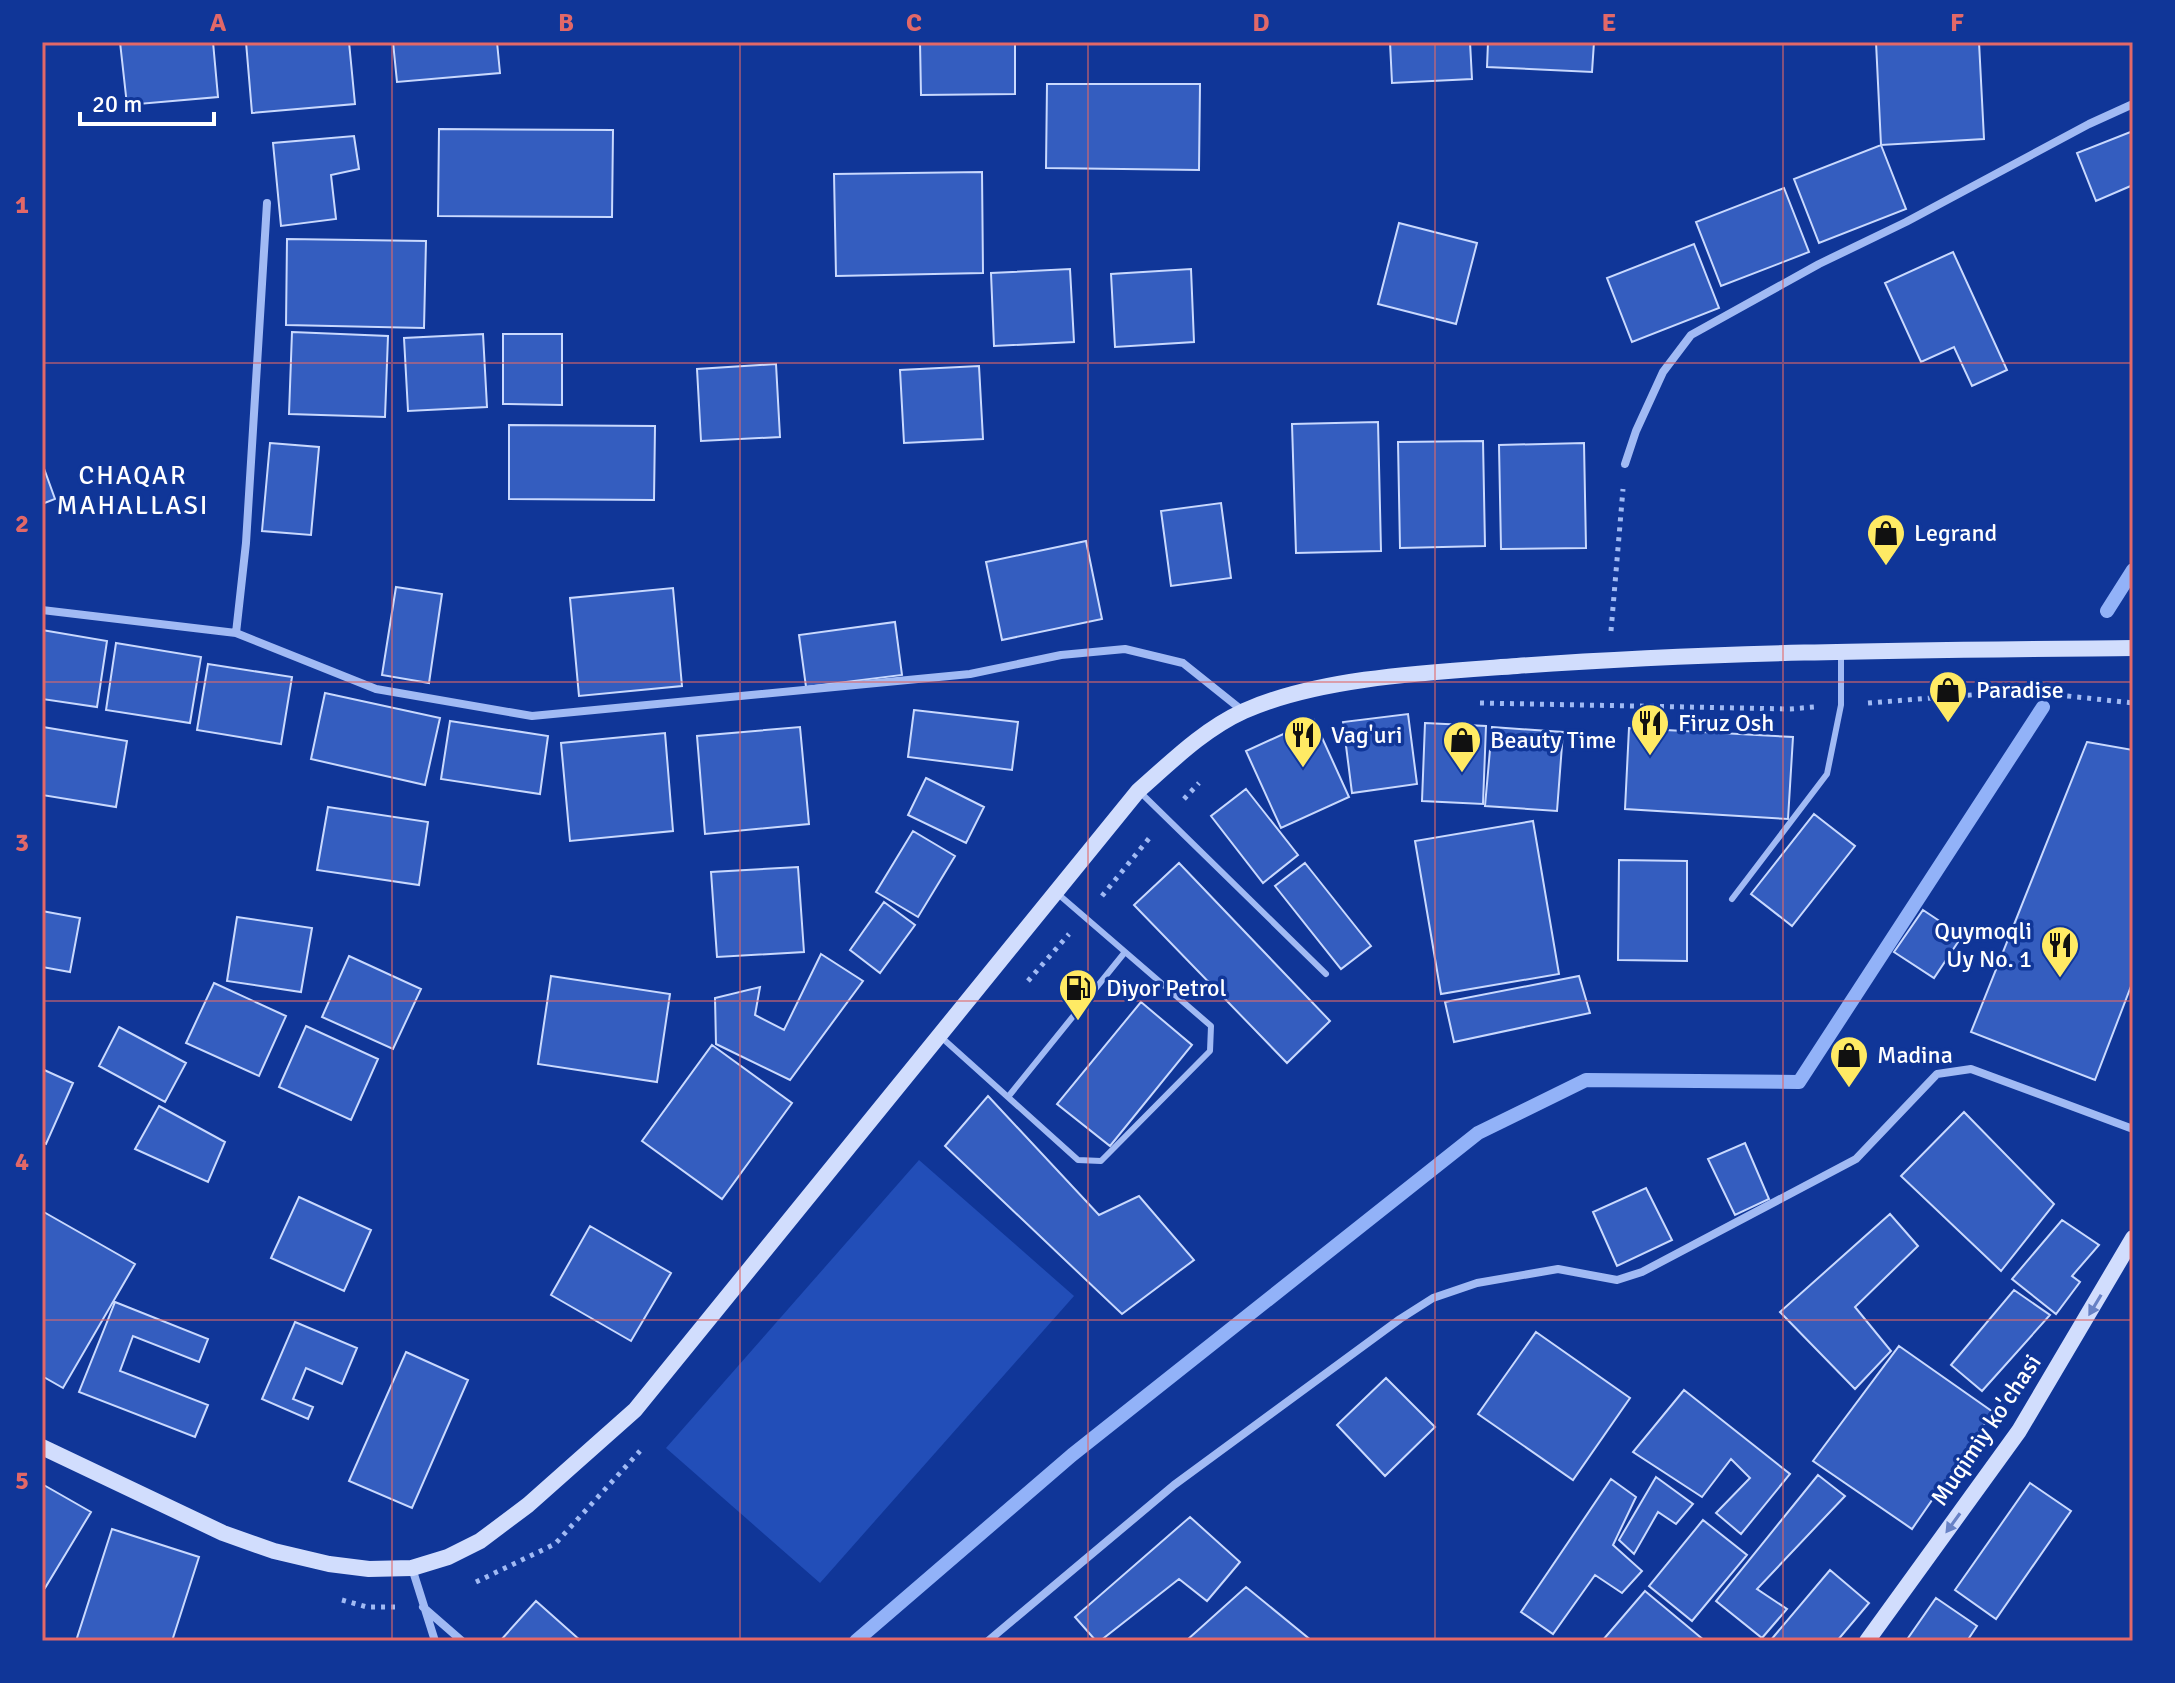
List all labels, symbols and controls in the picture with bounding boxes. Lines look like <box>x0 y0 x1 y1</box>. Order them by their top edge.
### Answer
text: A <box>210 7 227 39</box>
text: B <box>558 7 574 39</box>
text: C <box>906 7 922 39</box>
text: D <box>1252 7 1270 39</box>
text: E <box>1602 7 1616 39</box>
text: F <box>1950 7 1964 39</box>
scale bar <box>80 76 214 126</box>
text: 20 m <box>92 89 142 119</box>
text: 1 <box>15 189 29 221</box>
district label: CHAQAR MAHALLASI <box>57 460 209 522</box>
text: 2 <box>15 508 29 540</box>
shop icon: Legrand <box>1865 512 1907 567</box>
place label: Legrand <box>1914 518 1997 548</box>
shop icon: Paradise <box>1927 669 1969 724</box>
place label: Paradise <box>1976 675 2064 705</box>
restaurant icon: Firuz Osh <box>1629 702 1671 757</box>
place label: Firuz Osh <box>1678 708 1774 738</box>
restaurant icon: Vag'uri <box>1282 714 1324 769</box>
shop icon: Beauty Time <box>1441 719 1483 774</box>
place label: Vag'uri <box>1331 720 1402 750</box>
place label: Beauty Time <box>1490 725 1616 755</box>
text: 3 <box>15 827 29 859</box>
place label: Quymoqli Uy No. 1 <box>1934 916 2032 974</box>
restaurant icon: Quymoqli Uy No. 1 <box>2039 924 2081 979</box>
fuel station icon: Diyor Petrol <box>1057 967 1099 1022</box>
place label: Diyor Petrol <box>1106 973 1227 1003</box>
shop icon: Madina <box>1828 1034 1870 1089</box>
place label: Madina <box>1877 1040 1953 1070</box>
text: 4 <box>15 1146 29 1178</box>
one-way arrow <box>2088 1294 2102 1317</box>
street label: Muqimiy ko'chasi <box>1924 1349 2048 1511</box>
text: 5 <box>15 1465 29 1497</box>
one-way arrow <box>1945 1513 1961 1533</box>

